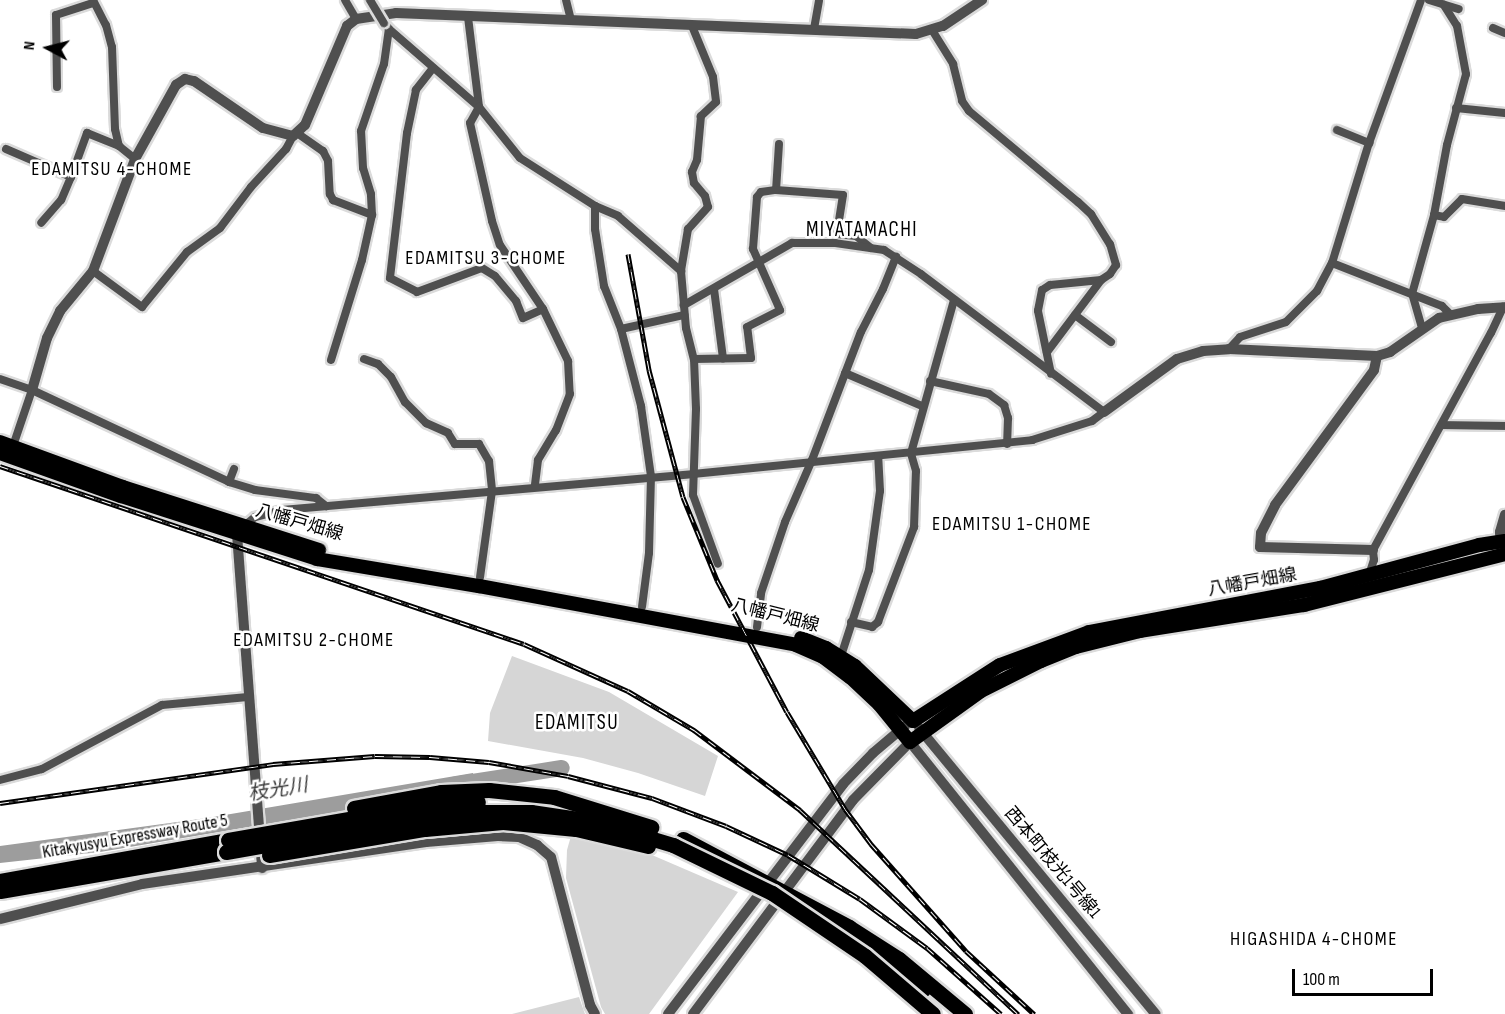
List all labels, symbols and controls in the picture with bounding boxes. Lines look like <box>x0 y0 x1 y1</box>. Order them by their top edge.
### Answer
north arrow <box>18 18 78 78</box>
text: N <box>20 40 40 51</box>
district label: EDAMITSU 4-CHOME <box>31 157 193 181</box>
district label: MIYATAMACHI <box>806 217 918 243</box>
district label: EDAMITSU 3-CHOME <box>405 246 567 270</box>
street label: 八幡戸畑線 <box>253 500 345 546</box>
district label: EDAMITSU 1-CHOME <box>932 512 1092 536</box>
street label: 八幡戸畑線 <box>1206 565 1298 601</box>
street label: 八幡戸畑線 <box>729 595 821 637</box>
district label: EDAMITSU 2-CHOME <box>233 628 395 652</box>
district label: EDAMITSU <box>535 710 619 736</box>
water label: 枝光川 <box>246 773 310 807</box>
street label: 西本町枝光1号線1 <box>999 803 1105 923</box>
street label: Kitakyusyu Expressway Route 5 <box>41 810 229 864</box>
district label: HIGASHIDA 4-CHOME <box>1230 927 1398 951</box>
scale bar <box>1295 957 1436 995</box>
text: 100 m <box>1303 969 1340 990</box>

